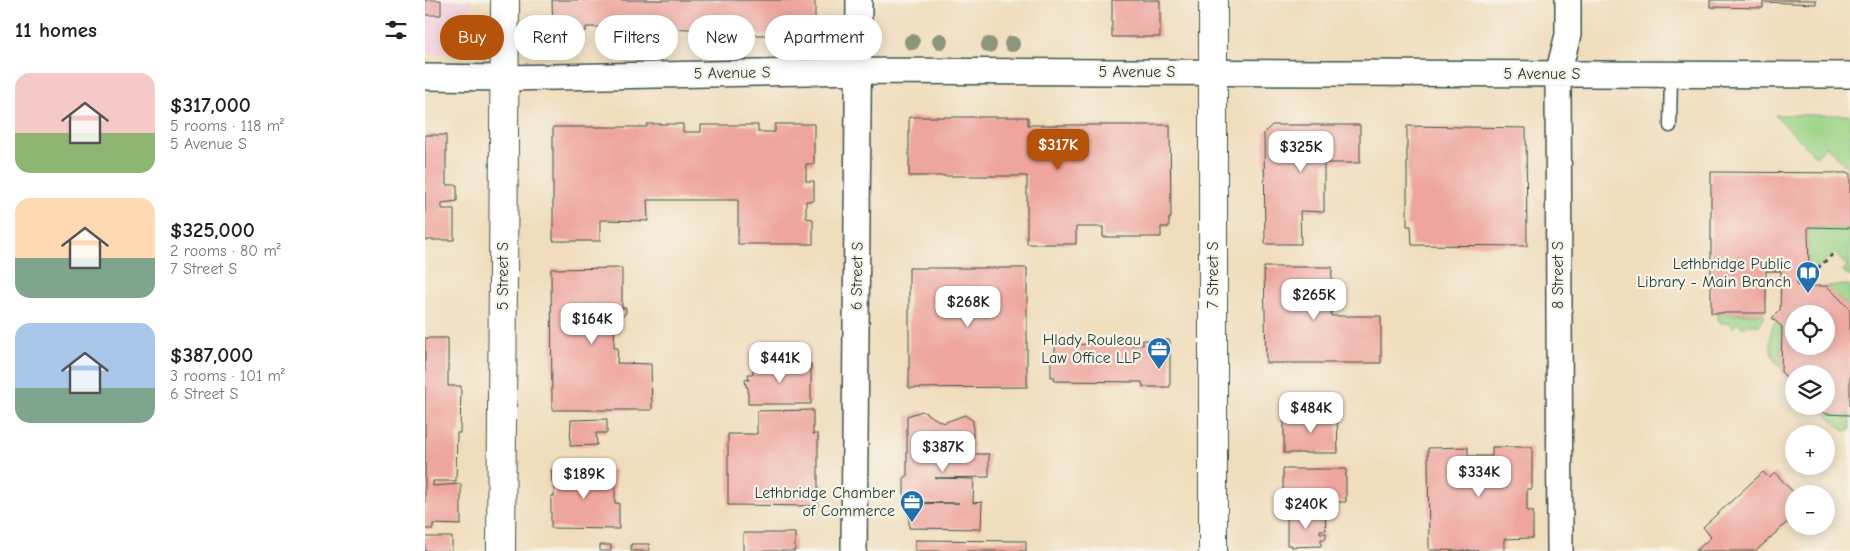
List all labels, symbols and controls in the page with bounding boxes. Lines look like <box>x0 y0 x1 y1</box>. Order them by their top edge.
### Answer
chip: Buy <box>440 15 504 60</box>
chip: Rent <box>514 15 585 60</box>
chip: Filters <box>595 15 678 60</box>
chip: New <box>688 15 755 60</box>
chip: Apartment <box>765 15 882 60</box>
icon: filters <box>382 16 410 44</box>
text: 11 homes <box>15 18 97 42</box>
street label: 5 Avenue S <box>693 63 771 83</box>
street label: 5 Avenue S <box>1099 63 1176 81</box>
street label: 5 Avenue S <box>1504 65 1581 83</box>
icon: home <box>55 93 115 153</box>
text: $317,000 <box>170 93 251 117</box>
text: 5 rooms · 118 m² <box>170 117 284 135</box>
pin: $317K <box>1023 128 1093 171</box>
pin: $325K <box>1266 130 1336 173</box>
text: 5 Avenue S <box>170 135 247 153</box>
text: $317K <box>1038 136 1078 154</box>
text: $325K <box>1280 138 1323 156</box>
icon: home <box>55 218 115 278</box>
text: $325,000 <box>170 218 255 242</box>
street label: 7 Street S <box>1204 241 1222 309</box>
street label: 8 Street S <box>1549 241 1567 309</box>
text: 2 rooms · 80 m² <box>170 242 281 260</box>
street label: 5 Street S <box>494 242 512 310</box>
street label: 6 Street S <box>847 242 867 310</box>
place label: Lethbridge Public Library - Main Branch <box>1637 255 1791 291</box>
text: 7 Street S <box>170 260 237 278</box>
library icon: Lethbridge Public Library - Main Branch <box>1795 260 1821 294</box>
pin: $265K <box>1279 278 1349 321</box>
pin: $268K <box>933 286 1003 328</box>
text: $265K <box>1292 286 1336 304</box>
text: $268K <box>946 293 990 311</box>
pin: $164K <box>557 302 627 345</box>
map controls <box>1785 305 1835 535</box>
button: locate <box>1785 305 1835 355</box>
text: $164K <box>572 310 612 328</box>
place label: Hlady Rouleau Law Office LLP <box>1041 331 1141 367</box>
office icon: Hlady Rouleau Law Office LLP <box>1146 336 1172 370</box>
pin: $441K <box>745 342 815 384</box>
icon: home <box>55 343 115 403</box>
text: $387,000 <box>170 343 253 367</box>
text: $441K <box>760 349 800 367</box>
button: layers <box>1785 365 1835 415</box>
text: 3 rooms · 101 m² <box>170 367 285 385</box>
text: 6 Street S <box>170 385 238 403</box>
pin: $484K <box>1276 392 1346 434</box>
text: $484K <box>1290 399 1332 417</box>
button: + <box>1785 425 1835 475</box>
pin: $387K <box>908 430 978 473</box>
text: $387K <box>922 438 964 456</box>
pin: $334K <box>1444 456 1514 498</box>
pin: $189K <box>549 458 619 500</box>
text: $334K <box>1458 463 1500 481</box>
text: $189K <box>563 465 605 483</box>
place label: Lethbridge Chamber of Commerce <box>754 484 896 520</box>
button: − <box>1785 485 1835 535</box>
pin: $240K <box>1271 488 1341 530</box>
office icon: Lethbridge Chamber of Commerce <box>899 489 925 523</box>
text: $240K <box>1285 495 1327 513</box>

